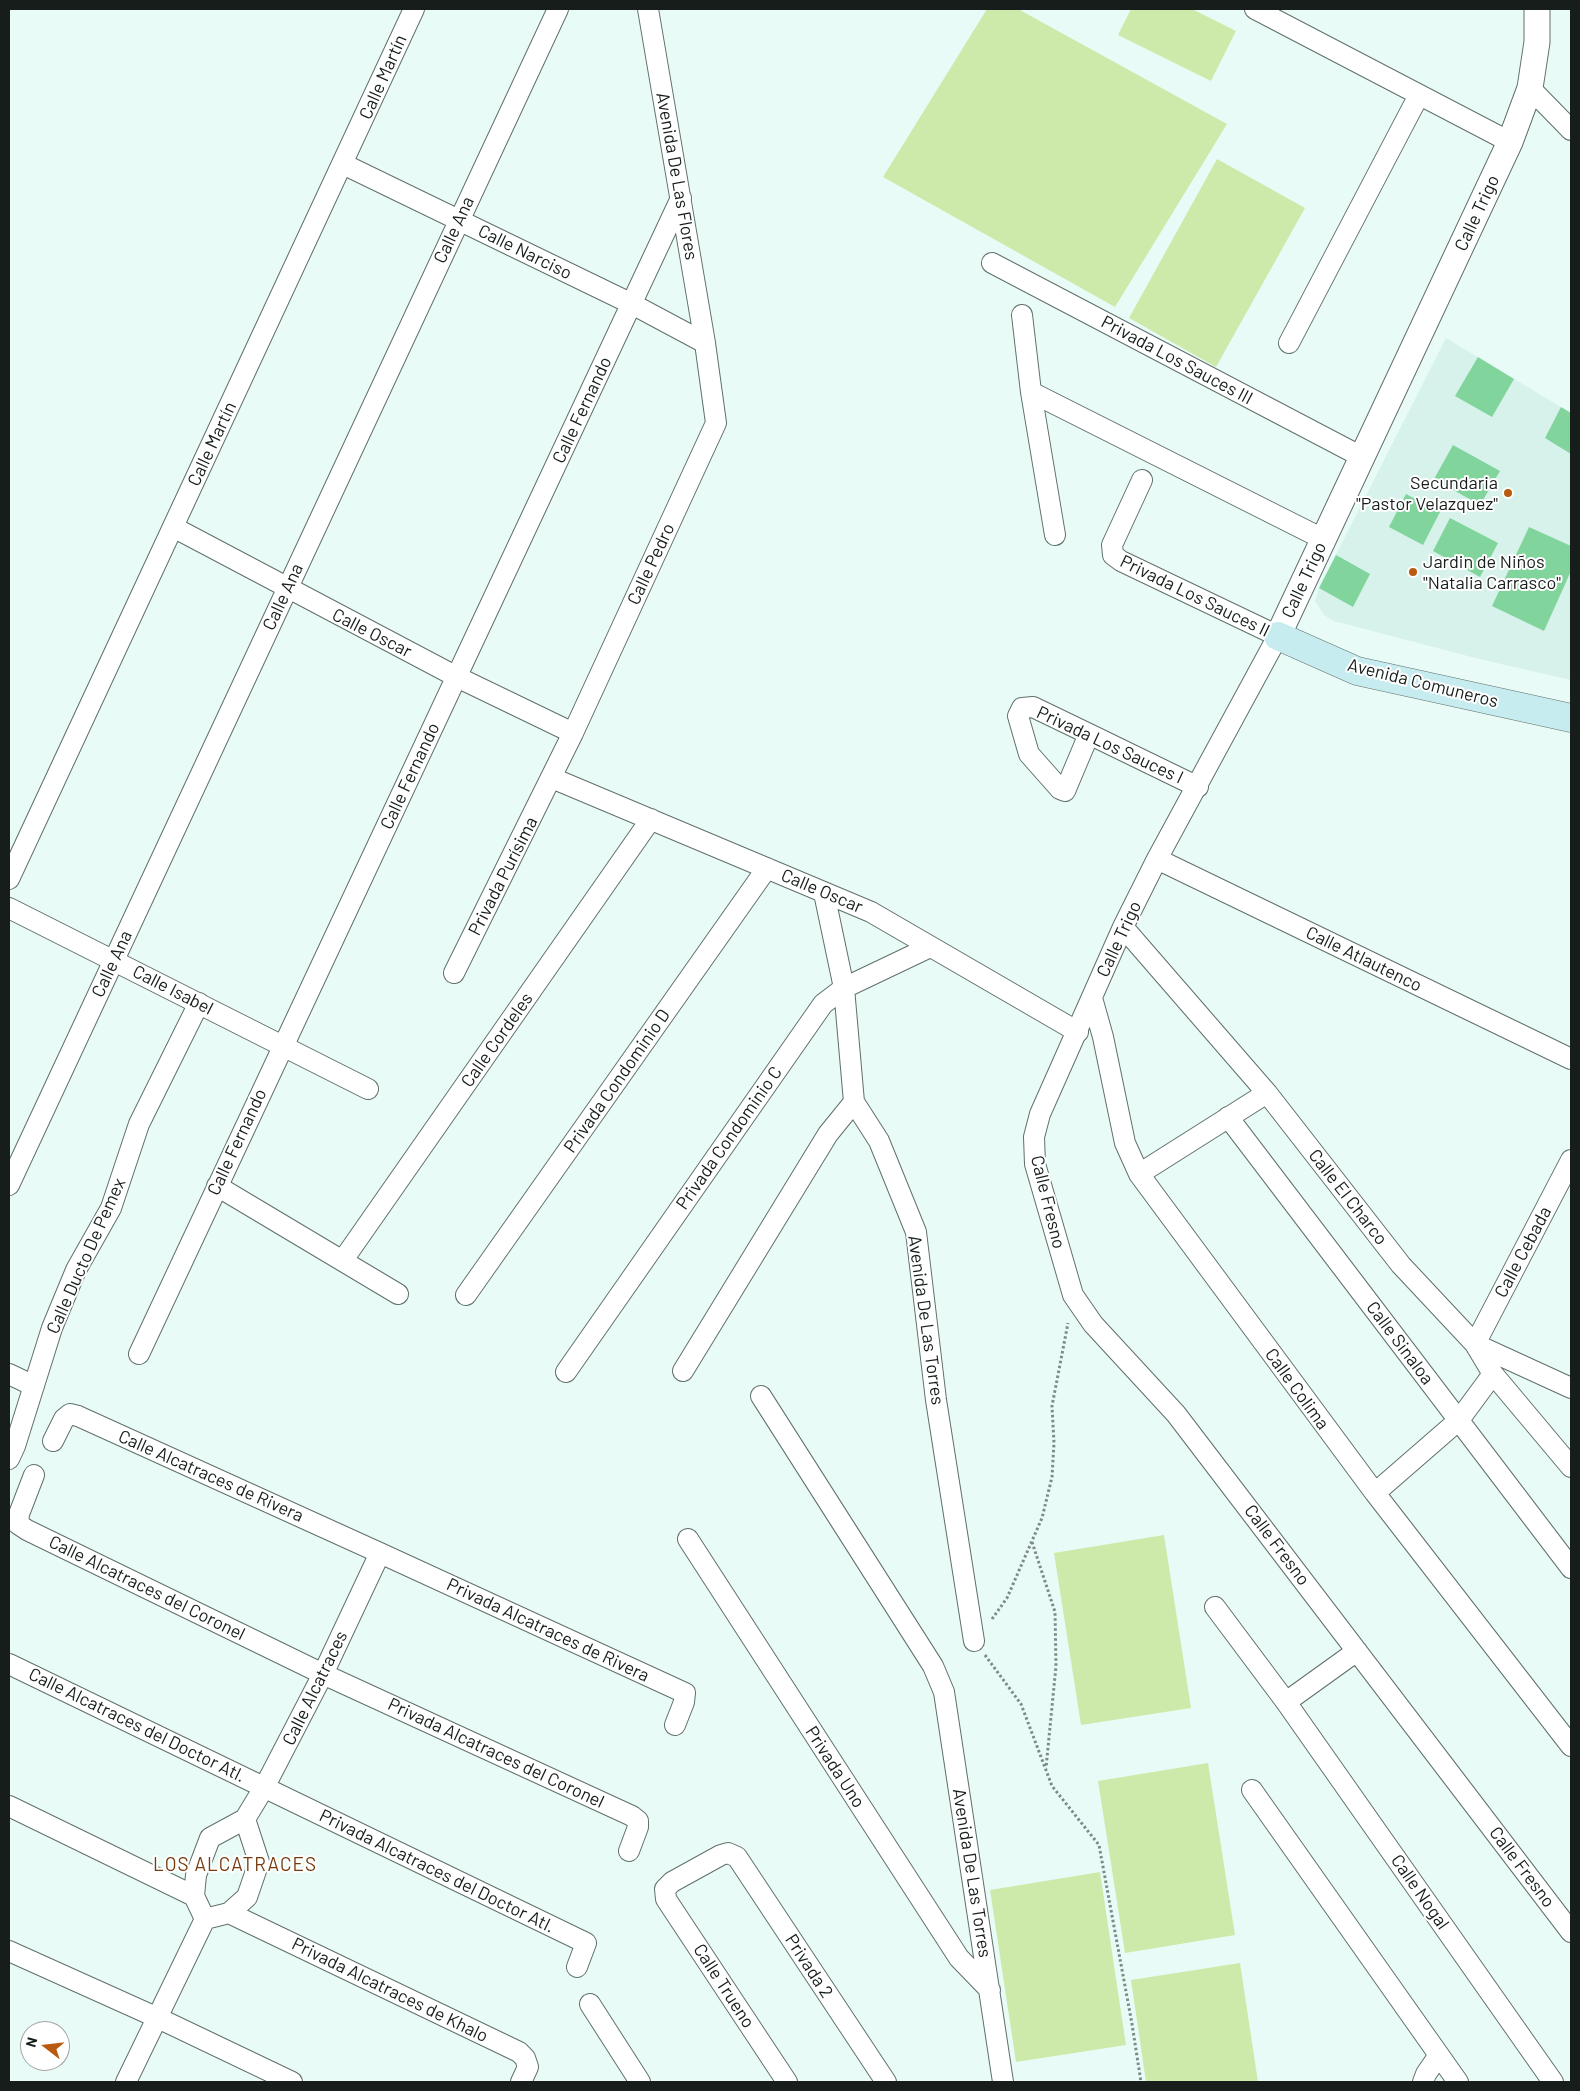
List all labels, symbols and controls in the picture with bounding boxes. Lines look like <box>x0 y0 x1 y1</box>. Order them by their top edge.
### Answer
street label: Calle Martín <box>355 31 411 123</box>
street label: Avenida De Las Flores <box>652 90 702 262</box>
street label: Calle Trigo <box>1450 172 1504 254</box>
street label: Calle Ana <box>429 193 479 267</box>
street label: Calle Narciso <box>475 220 575 284</box>
street label: Privada Los Sauces III <box>1098 311 1256 409</box>
street label: Calle Fernando <box>548 353 616 467</box>
street label: Calle Martín <box>183 398 241 490</box>
place label: Secundaria "Pastor Velazquez" <box>1356 472 1498 514</box>
marker: Secundaria "Pastor Velazquez" <box>1502 487 1514 499</box>
street label: Calle Pedro <box>623 520 679 608</box>
street label: Calle Trigo <box>1277 539 1331 621</box>
street label: Privada Los Sauces II <box>1117 550 1273 642</box>
place label: Jardin de Niños "Natalia Carrasco" <box>1423 551 1561 594</box>
street label: Calle Ana <box>258 560 308 634</box>
marker: Jardin de Niños "Natalia Carrasco" <box>1407 566 1419 578</box>
street label: Calle Oscar <box>329 604 415 662</box>
street label: Avenida Comuneros <box>1345 654 1501 712</box>
street label: Privada Los Sauces I <box>1033 702 1187 788</box>
street label: Calle Fernando <box>376 719 444 833</box>
street label: Privada Purísima <box>464 813 542 939</box>
street label: Calle Oscar <box>778 864 866 918</box>
street label: Calle Trigo <box>1092 898 1146 980</box>
street label: Calle Atlautenco <box>1303 922 1425 996</box>
street label: Calle Ana <box>87 927 137 1001</box>
street label: Calle Isabel <box>129 961 217 1019</box>
street label: Calle Cordeles <box>457 989 537 1091</box>
street label: Privada Condominio D <box>559 1005 675 1157</box>
street label: Privada Condominio C <box>671 1062 787 1214</box>
street label: Calle Fernando <box>203 1085 271 1199</box>
street label: Calle El Charco <box>1304 1145 1392 1249</box>
street label: Calle Fresno <box>1026 1153 1070 1251</box>
street label: Calle Ducto De Pemex <box>42 1175 130 1337</box>
street label: Calle Cebada <box>1490 1203 1556 1301</box>
street label: Avenida De Las Torres <box>903 1234 949 1406</box>
street label: Calle Sinaloa <box>1362 1297 1438 1389</box>
street label: Calle Colima <box>1260 1344 1334 1434</box>
street label: Calle Alcatraces de Rivera <box>115 1425 307 1527</box>
street label: Calle Fresno <box>1240 1500 1314 1590</box>
street label: Calle Alcatraces del Coronel <box>45 1531 249 1645</box>
street label: Privada Alcatraces de Rivera <box>443 1574 653 1686</box>
street label: Calle Alcatraces <box>278 1627 352 1749</box>
street label: Calle Alcatraces del Doctor Atl. <box>25 1663 249 1787</box>
street label: Privada Alcatraces del Coronel <box>384 1693 608 1813</box>
street label: Privada Uno <box>801 1722 869 1812</box>
street label: Avenida De Las Torres <box>948 1787 996 1959</box>
street label: Privada Alcatraces del Doctor Atl. <box>316 1805 558 1937</box>
street label: Calle Fresno <box>1485 1822 1559 1912</box>
street label: Calle Nogal <box>1386 1850 1454 1934</box>
district label: LOS ALCATRACES <box>151 1854 319 1876</box>
street label: Privada 2 <box>780 1930 838 2002</box>
street label: Privada Alcatraces de Khalo <box>288 1933 492 2047</box>
street label: Calle Trueno <box>689 1940 759 2032</box>
north arrow <box>20 2021 70 2071</box>
text: N <box>22 2035 41 2049</box>

